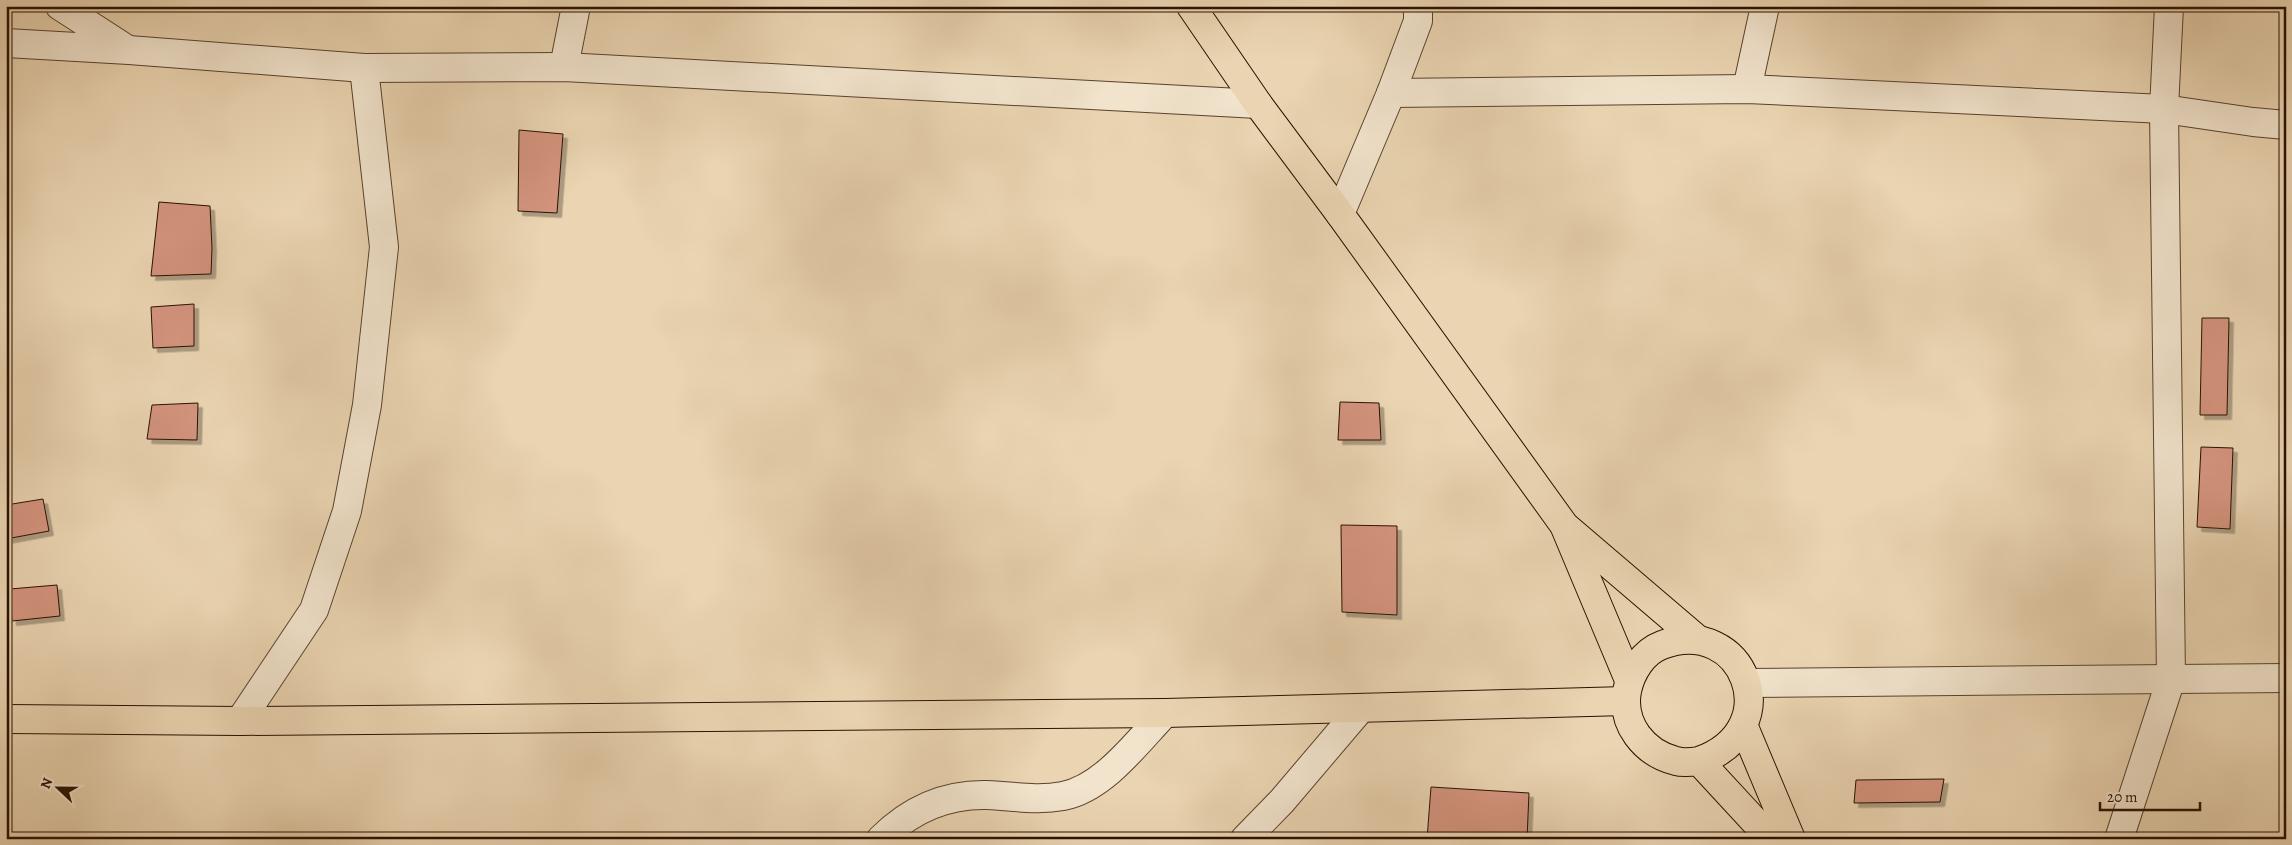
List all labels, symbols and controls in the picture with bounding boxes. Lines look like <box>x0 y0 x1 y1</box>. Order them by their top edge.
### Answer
north arrow <box>32 762 82 812</box>
text: N <box>36 775 57 792</box>
scale bar <box>2100 780 2200 812</box>
text: 20 m <box>2107 787 2138 807</box>

